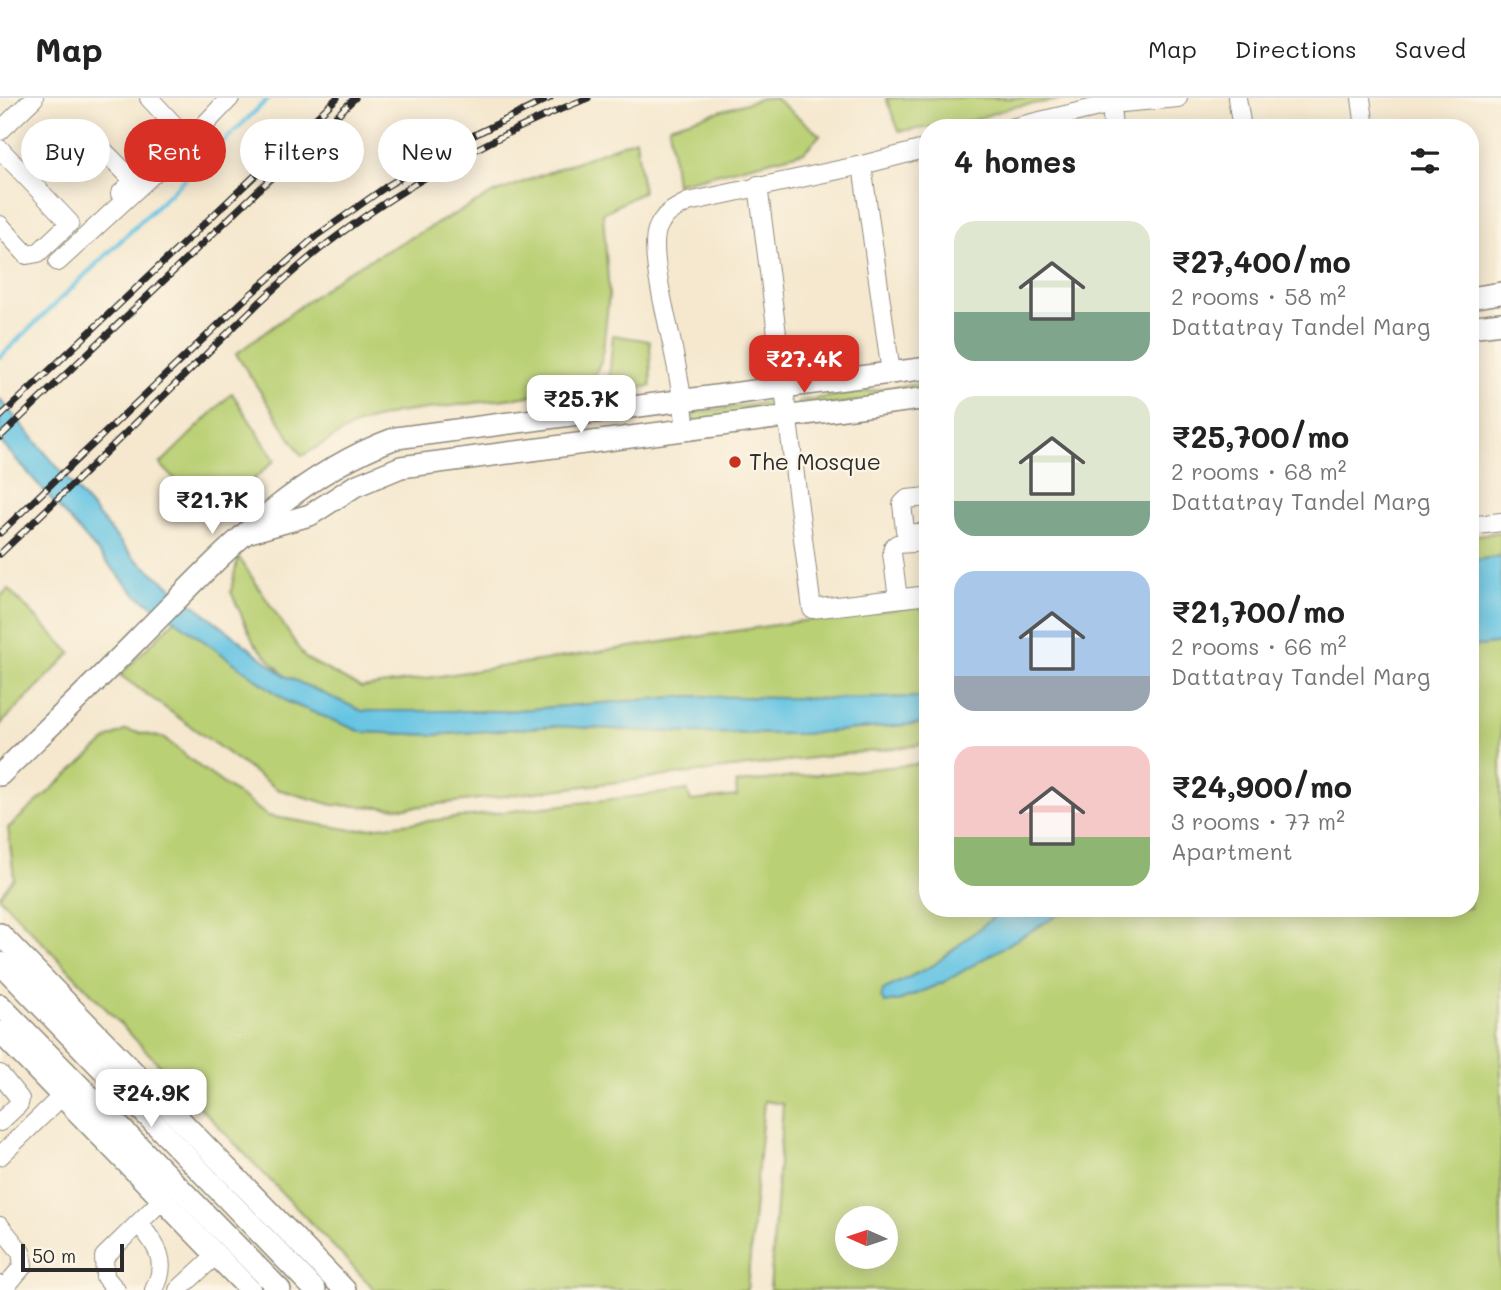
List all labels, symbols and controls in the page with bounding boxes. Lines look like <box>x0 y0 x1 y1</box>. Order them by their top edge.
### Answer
text: Map <box>35 27 103 70</box>
text: Map <box>1148 33 1197 64</box>
text: Directions <box>1235 33 1357 64</box>
text: Saved <box>1395 33 1466 64</box>
chip: Buy <box>21 119 110 182</box>
chip: Rent <box>124 119 226 182</box>
chip: Filters <box>240 119 364 182</box>
chip: New <box>378 119 477 182</box>
text: 4 homes <box>954 141 1076 181</box>
icon: filters <box>1406 142 1444 180</box>
text: ₹27,400/mo <box>1171 241 1351 281</box>
icon: home <box>1010 249 1094 333</box>
text: 2 rooms · 58 m² <box>1171 281 1346 311</box>
text: Dattatray Tandel Marg <box>1171 311 1430 341</box>
pin: ₹27.4K <box>747 336 861 395</box>
text: ₹27.4K <box>765 343 843 373</box>
pin: ₹25.7K <box>524 376 638 435</box>
text: ₹25.7K <box>543 383 619 413</box>
text: ₹25,700/mo <box>1171 416 1349 456</box>
icon: home <box>1010 424 1094 508</box>
place label: The Mosque <box>749 446 881 476</box>
marker: The Mosque <box>727 454 743 470</box>
text: 2 rooms · 68 m² <box>1171 456 1346 486</box>
pin: ₹21.7K <box>155 476 269 536</box>
text: ₹21.7K <box>175 484 249 514</box>
text: Dattatray Tandel Marg <box>1171 486 1430 516</box>
text: ₹21,700/mo <box>1171 591 1345 631</box>
icon: home <box>1010 599 1094 683</box>
text: 2 rooms · 66 m² <box>1171 631 1346 661</box>
text: Dattatray Tandel Marg <box>1171 661 1430 691</box>
text: ₹24,900/mo <box>1171 766 1352 806</box>
icon: home <box>1010 774 1094 858</box>
text: 3 rooms · 77 m² <box>1171 806 1345 836</box>
text: Apartment <box>1171 836 1293 866</box>
pin: ₹24.9K <box>94 1070 208 1129</box>
text: ₹24.9K <box>112 1077 190 1107</box>
north arrow <box>835 1206 898 1269</box>
map controls <box>835 1206 898 1269</box>
scale bar <box>21 1241 124 1273</box>
text: 50 m <box>32 1243 76 1268</box>

